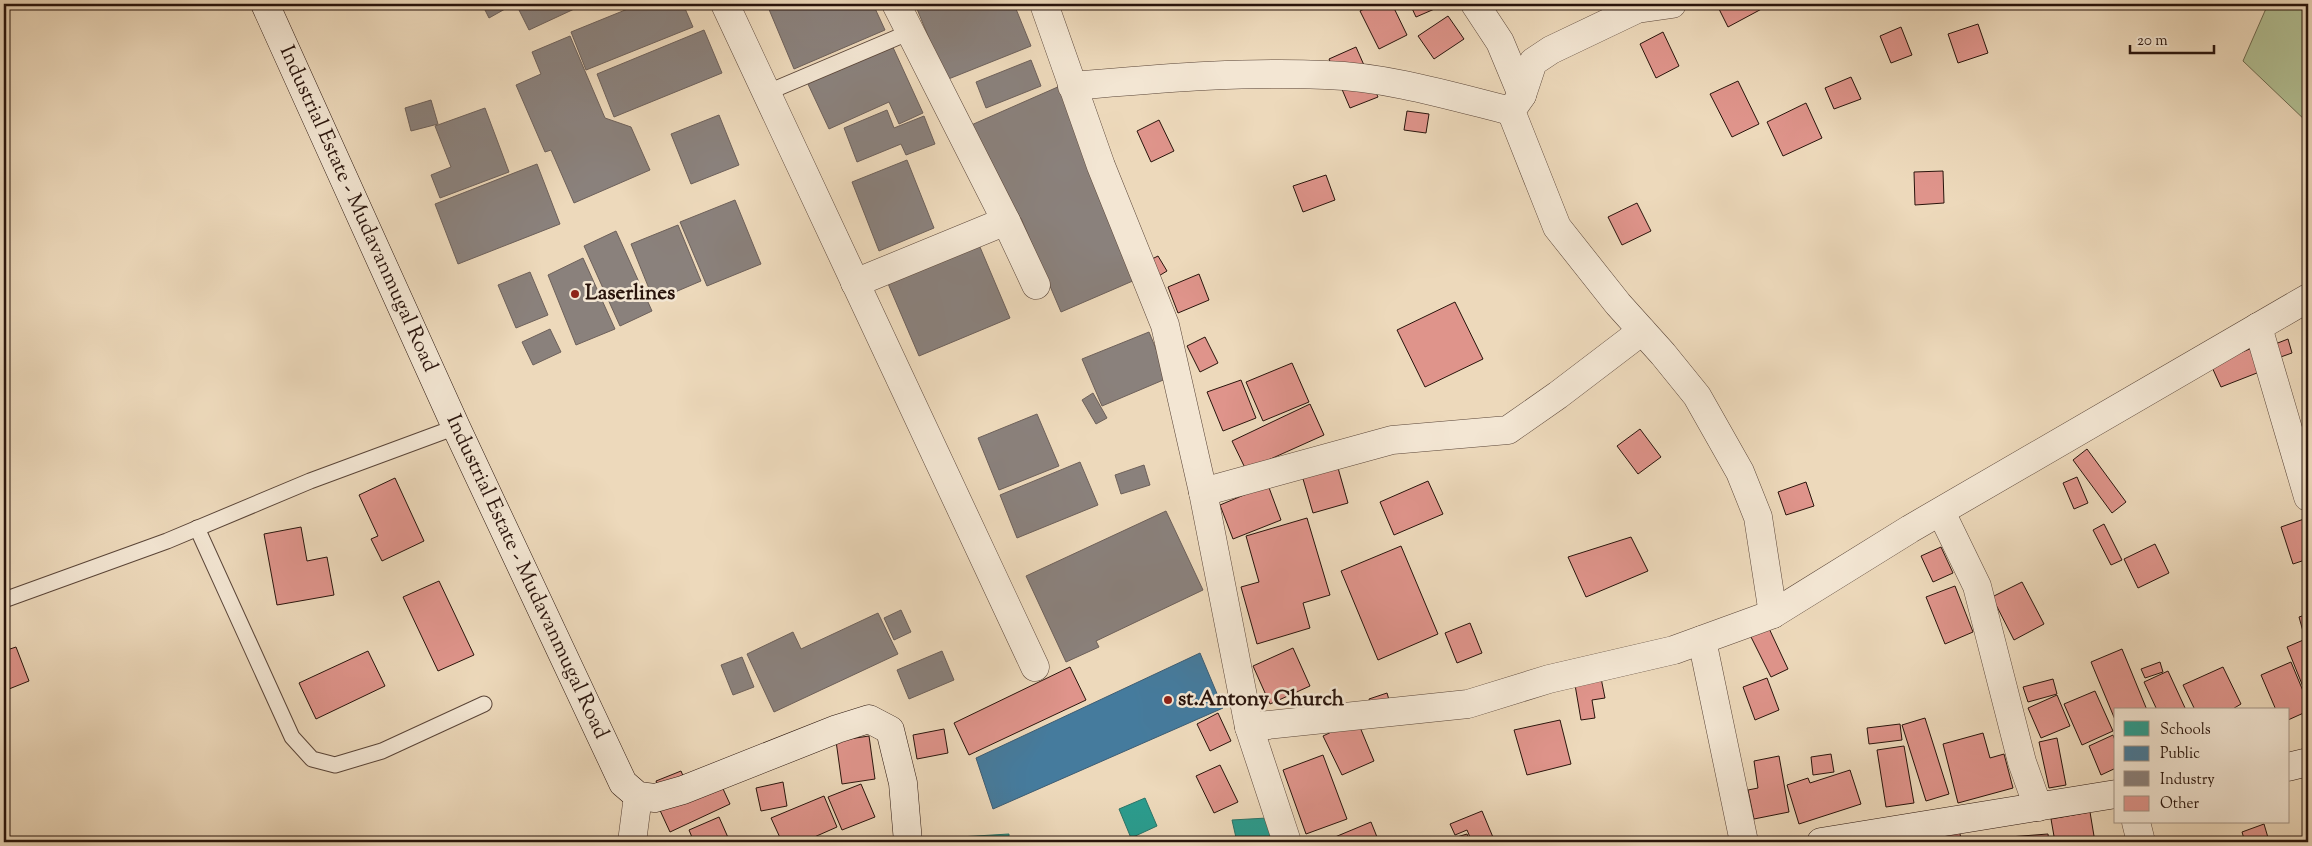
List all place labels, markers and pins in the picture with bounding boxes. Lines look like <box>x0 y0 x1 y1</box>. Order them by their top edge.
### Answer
place label: Laserlines <box>585 279 675 309</box>
marker: Laserlines <box>569 288 581 300</box>
place label: st.Antony Church <box>1178 685 1345 715</box>
marker: st.Antony Church <box>1162 694 1174 706</box>

